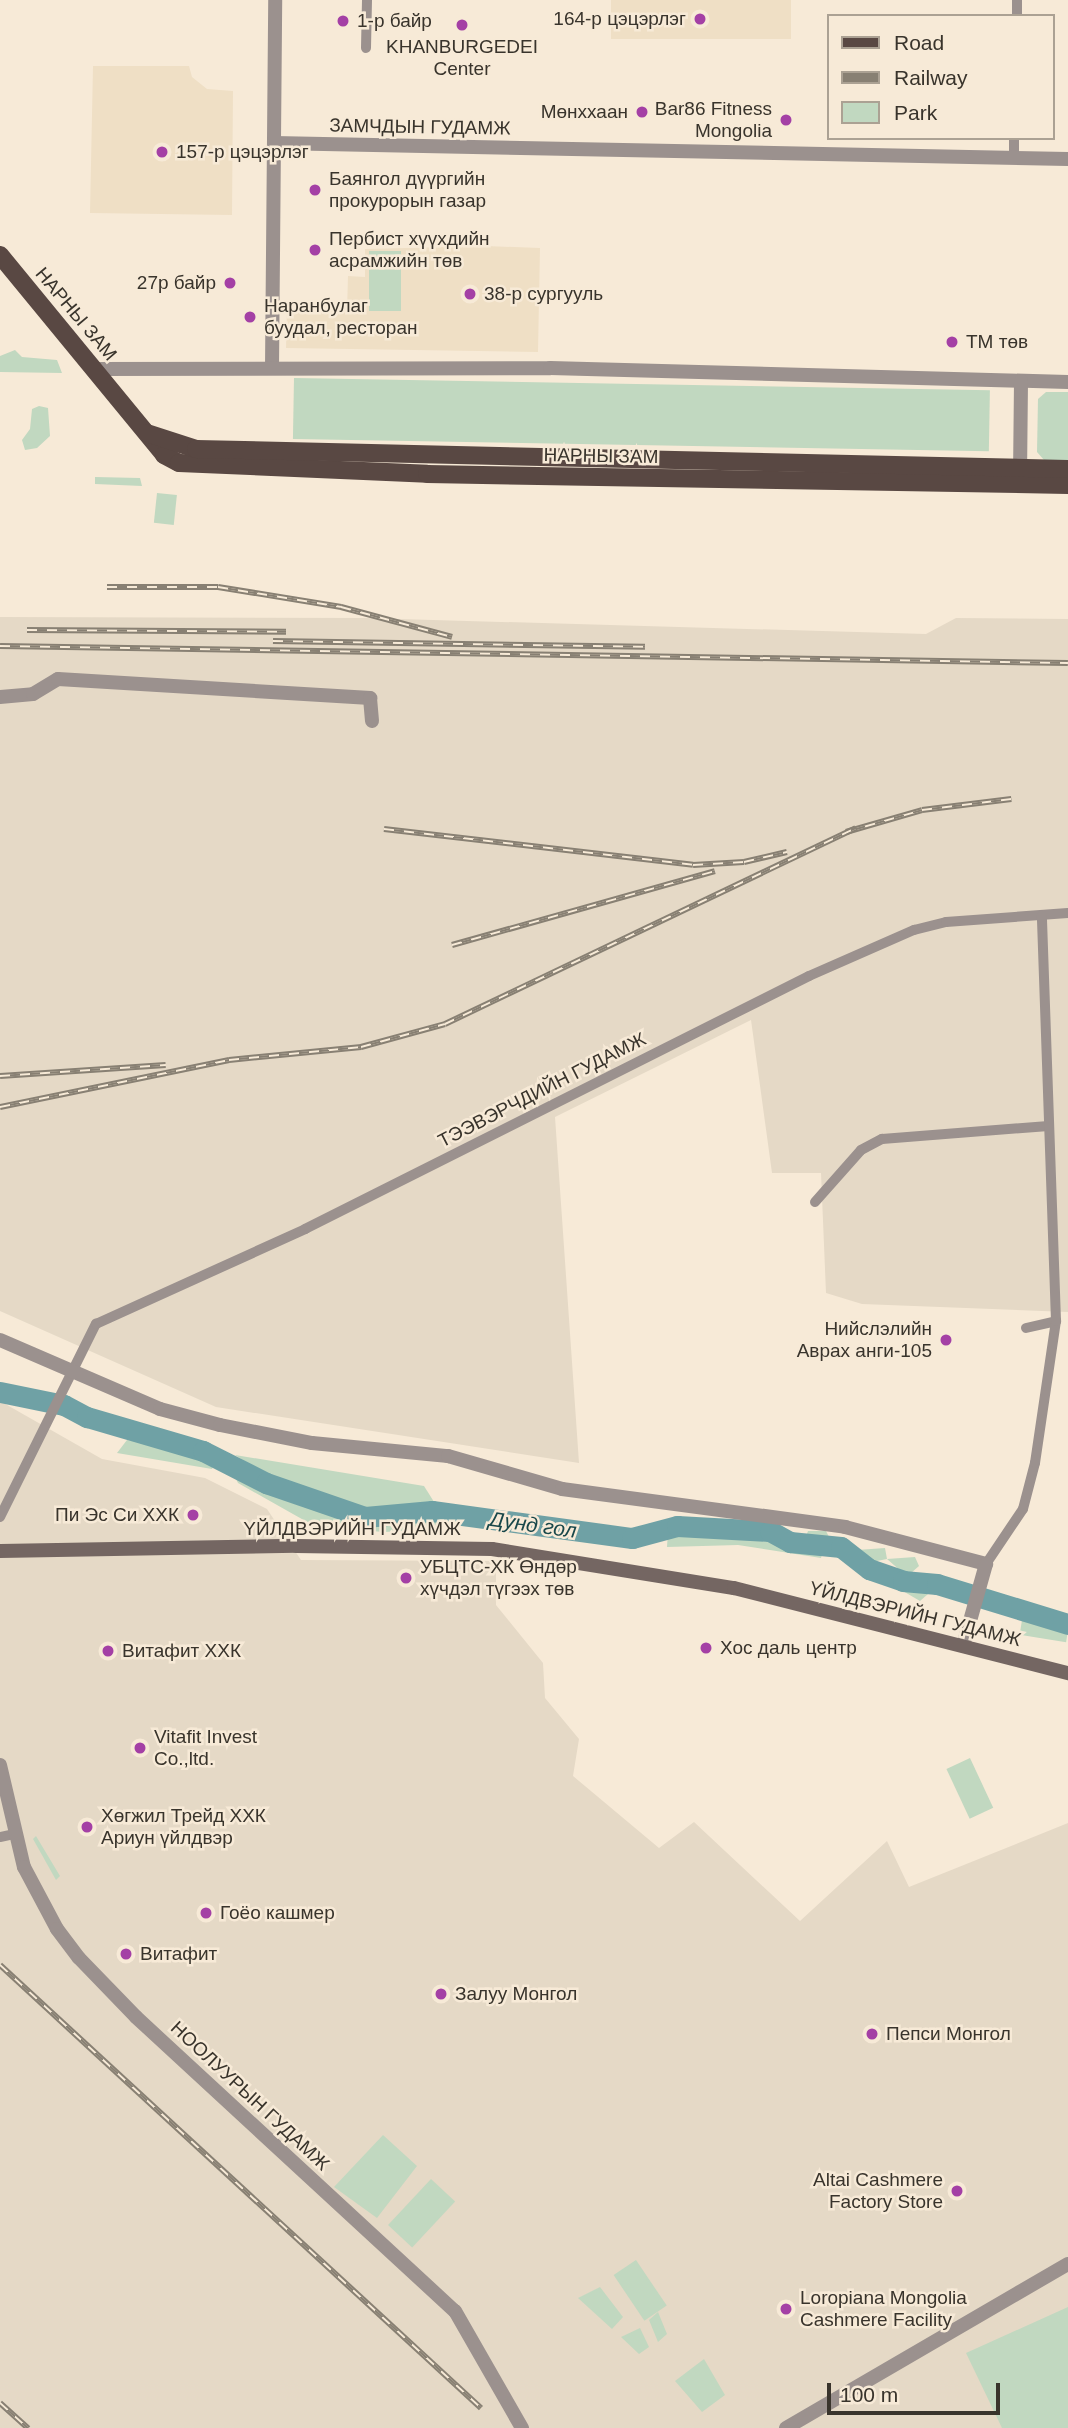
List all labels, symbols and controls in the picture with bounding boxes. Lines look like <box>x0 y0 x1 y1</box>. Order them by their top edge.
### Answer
place label: 164-р цэцэрлэг <box>553 8 686 30</box>
place label: 1-р байр <box>357 10 432 32</box>
marker: 164-р цэцэрлэг <box>692 11 708 27</box>
marker: 1-р байр <box>335 13 351 29</box>
legend <box>827 14 1054 140</box>
marker: KHANBURGEDEI Center <box>454 17 470 33</box>
text: Road <box>894 31 944 54</box>
place label: KHANBURGEDEI Center <box>386 36 538 80</box>
text: Railway <box>894 66 968 89</box>
place label: Bar86 Fitness Mongolia <box>655 98 772 142</box>
place label: Мөнххаан <box>541 101 628 123</box>
text: Park <box>894 101 937 124</box>
marker: Мөнххаан <box>634 104 650 120</box>
marker: Bar86 Fitness Mongolia <box>778 112 794 128</box>
street label: ЗАМЧДЫН ГУДАМЖ <box>329 114 511 140</box>
place label: 157-р цэцэрлэг <box>176 141 309 163</box>
marker: 157-р цэцэрлэг <box>154 144 170 160</box>
place label: Баянгол дүүргийн прокурорын газар <box>329 168 486 212</box>
marker: Баянгол дүүргийн прокурорын газар <box>307 182 323 198</box>
place label: Пербист хүүхдийн асрамжийн төв <box>329 228 490 272</box>
marker: Пербист хүүхдийн асрамжийн төв <box>307 242 323 258</box>
street label: НАРНЫ ЗАМ <box>30 263 122 365</box>
place label: 27р байр <box>137 272 216 294</box>
marker: 27р байр <box>222 275 238 291</box>
place label: 38-р сургууль <box>484 283 603 305</box>
marker: 38-р сургууль <box>462 286 478 302</box>
place label: Наранбулаг буудал, ресторан <box>264 295 417 339</box>
marker: Наранбулаг буудал, ресторан <box>242 309 258 325</box>
place label: TM төв <box>966 331 1028 353</box>
marker: TM төв <box>944 334 960 350</box>
street label: НАРНЫ ЗАМ <box>543 444 659 468</box>
street label: ТЭЭВЭРЧДИЙН ГУДАМЖ <box>434 1028 650 1152</box>
place label: Нийслэлийн Аврах анги-105 <box>797 1318 932 1362</box>
marker: Нийслэлийн Аврах анги-105 <box>938 1332 954 1348</box>
place label: Пи Эс Си ХХК <box>55 1504 179 1526</box>
water label: Дунд гол <box>488 1506 578 1544</box>
marker: Пи Эс Си ХХК <box>185 1507 201 1523</box>
street label: YЙЛДВЭРИЙН ГУДАМЖ <box>243 1518 461 1540</box>
place label: УБЦТС-ХК Өндөр хүчдэл түгээх төв <box>420 1556 577 1600</box>
marker: УБЦТС-ХК Өндөр хүчдэл түгээх төв <box>398 1570 414 1586</box>
street label: YЙЛДВЭРИЙН ГУДАМЖ <box>807 1577 1023 1651</box>
place label: Хос даль центр <box>720 1637 857 1659</box>
place label: Витафит ХХК <box>122 1640 241 1662</box>
marker: Хос даль центр <box>698 1640 714 1656</box>
marker: Витафит ХХК <box>100 1643 116 1659</box>
place label: Vitafit Invest Co.,ltd. <box>154 1726 257 1770</box>
marker: Vitafit Invest Co.,ltd. <box>132 1740 148 1756</box>
place label: Хөгжил Трейд ХХК Ариун үйлдвэр <box>101 1805 266 1849</box>
marker: Хөгжил Трейд ХХК Ариун үйлдвэр <box>79 1819 95 1835</box>
place label: Гоёо кашмер <box>220 1902 335 1924</box>
marker: Гоёо кашмер <box>198 1905 214 1921</box>
place label: Витафит <box>140 1943 217 1965</box>
marker: Витафит <box>118 1946 134 1962</box>
place label: Залуу Монгол <box>455 1983 577 2005</box>
marker: Залуу Монгол <box>433 1986 449 2002</box>
street label: НООЛУУРЫН ГУДАМЖ <box>166 2017 334 2175</box>
place label: Пепси Монгол <box>886 2023 1011 2045</box>
marker: Пепси Монгол <box>864 2026 880 2042</box>
place label: Altai Cashmere Factory Store <box>813 2169 943 2213</box>
marker: Altai Cashmere Factory Store <box>949 2183 965 2199</box>
place label: Loropiana Mongolia Cashmere Facility <box>800 2287 967 2331</box>
marker: Loropiana Mongolia Cashmere Facility <box>778 2301 794 2317</box>
scale bar <box>830 2368 1003 2412</box>
text: 100 m <box>840 2383 898 2406</box>

